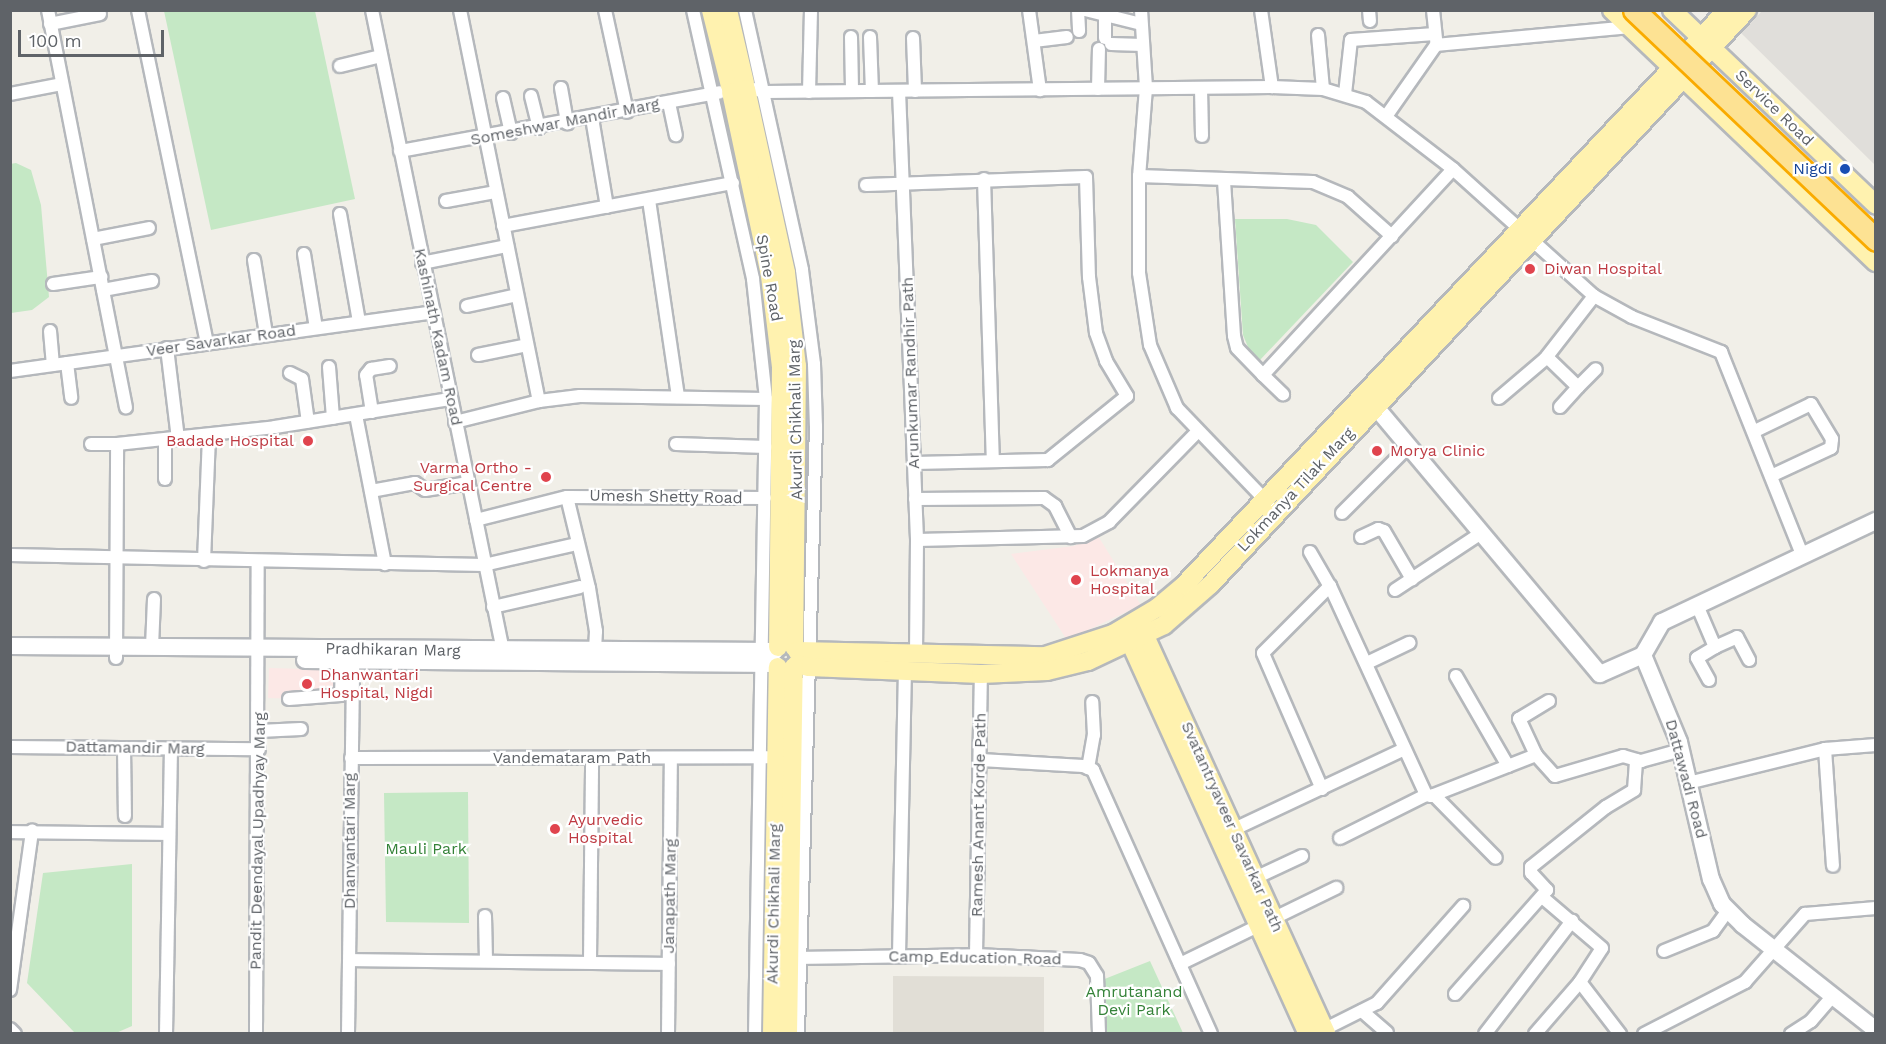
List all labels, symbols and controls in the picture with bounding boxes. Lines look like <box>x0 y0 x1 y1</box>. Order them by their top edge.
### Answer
scale bar <box>21 18 166 56</box>
text: 100 m <box>29 30 82 51</box>
street label: Service Road <box>1731 66 1817 150</box>
street label: Someshwar Mandir Marg <box>469 94 661 150</box>
place label: Nigdi <box>1793 159 1832 179</box>
marker: Nigdi <box>1836 160 1854 178</box>
street label: Spine Road <box>752 233 786 323</box>
street label: Kashinath Kadam Road <box>410 247 466 427</box>
place label: Diwan Hospital <box>1544 259 1662 279</box>
marker: Diwan Hospital <box>1521 260 1539 278</box>
street label: Arunkumar Randhir Path <box>898 276 924 470</box>
street label: Veer Savarkar Road <box>145 321 297 361</box>
street label: Akurdi Chikhali Marg <box>785 340 807 500</box>
street label: Lokmanya Tilak Marg <box>1233 423 1359 557</box>
place label: Badade Hospital <box>166 431 294 451</box>
marker: Badade Hospital <box>299 432 317 450</box>
place label: Morya Clinic <box>1390 441 1485 461</box>
marker: Morya Clinic <box>1368 442 1386 460</box>
place label: Varma Ortho - Surgical Centre <box>412 458 532 496</box>
marker: Varma Ortho - Surgical Centre <box>537 468 555 486</box>
street label: Umesh Shetty Road <box>589 486 743 508</box>
place label: Lokmanya Hospital <box>1090 561 1169 599</box>
marker: Lokmanya Hospital <box>1067 571 1085 589</box>
street label: Pradhikaran Marg <box>325 639 461 661</box>
place label: Dhanwantari Hospital, Nigdi <box>320 665 433 703</box>
marker: Dhanwantari Hospital, Nigdi <box>298 675 316 693</box>
street label: Pandit Deendayal Upadhyay Marg <box>246 711 270 971</box>
street label: Ramesh Anant Korde Path <box>968 712 990 918</box>
street label: Dattawadi Road <box>1661 717 1711 841</box>
street label: Svatantryaveer Savarkar Path <box>1177 718 1287 936</box>
street label: Dattamandir Marg <box>65 737 205 759</box>
street label: Vandemataram Path <box>493 748 651 768</box>
street label: Dhanvantari Marg <box>340 773 360 909</box>
place label: Ayurvedic Hospital <box>568 810 643 848</box>
marker: Ayurvedic Hospital <box>546 820 564 838</box>
street label: Akurdi Chikhali Marg <box>763 824 785 984</box>
street label: Janapath Marg <box>659 838 681 954</box>
park label: Mauli Park <box>385 839 467 859</box>
street label: Camp Education Road <box>888 947 1062 969</box>
park label: Amrutanand Devi Park <box>1086 982 1182 1020</box>

